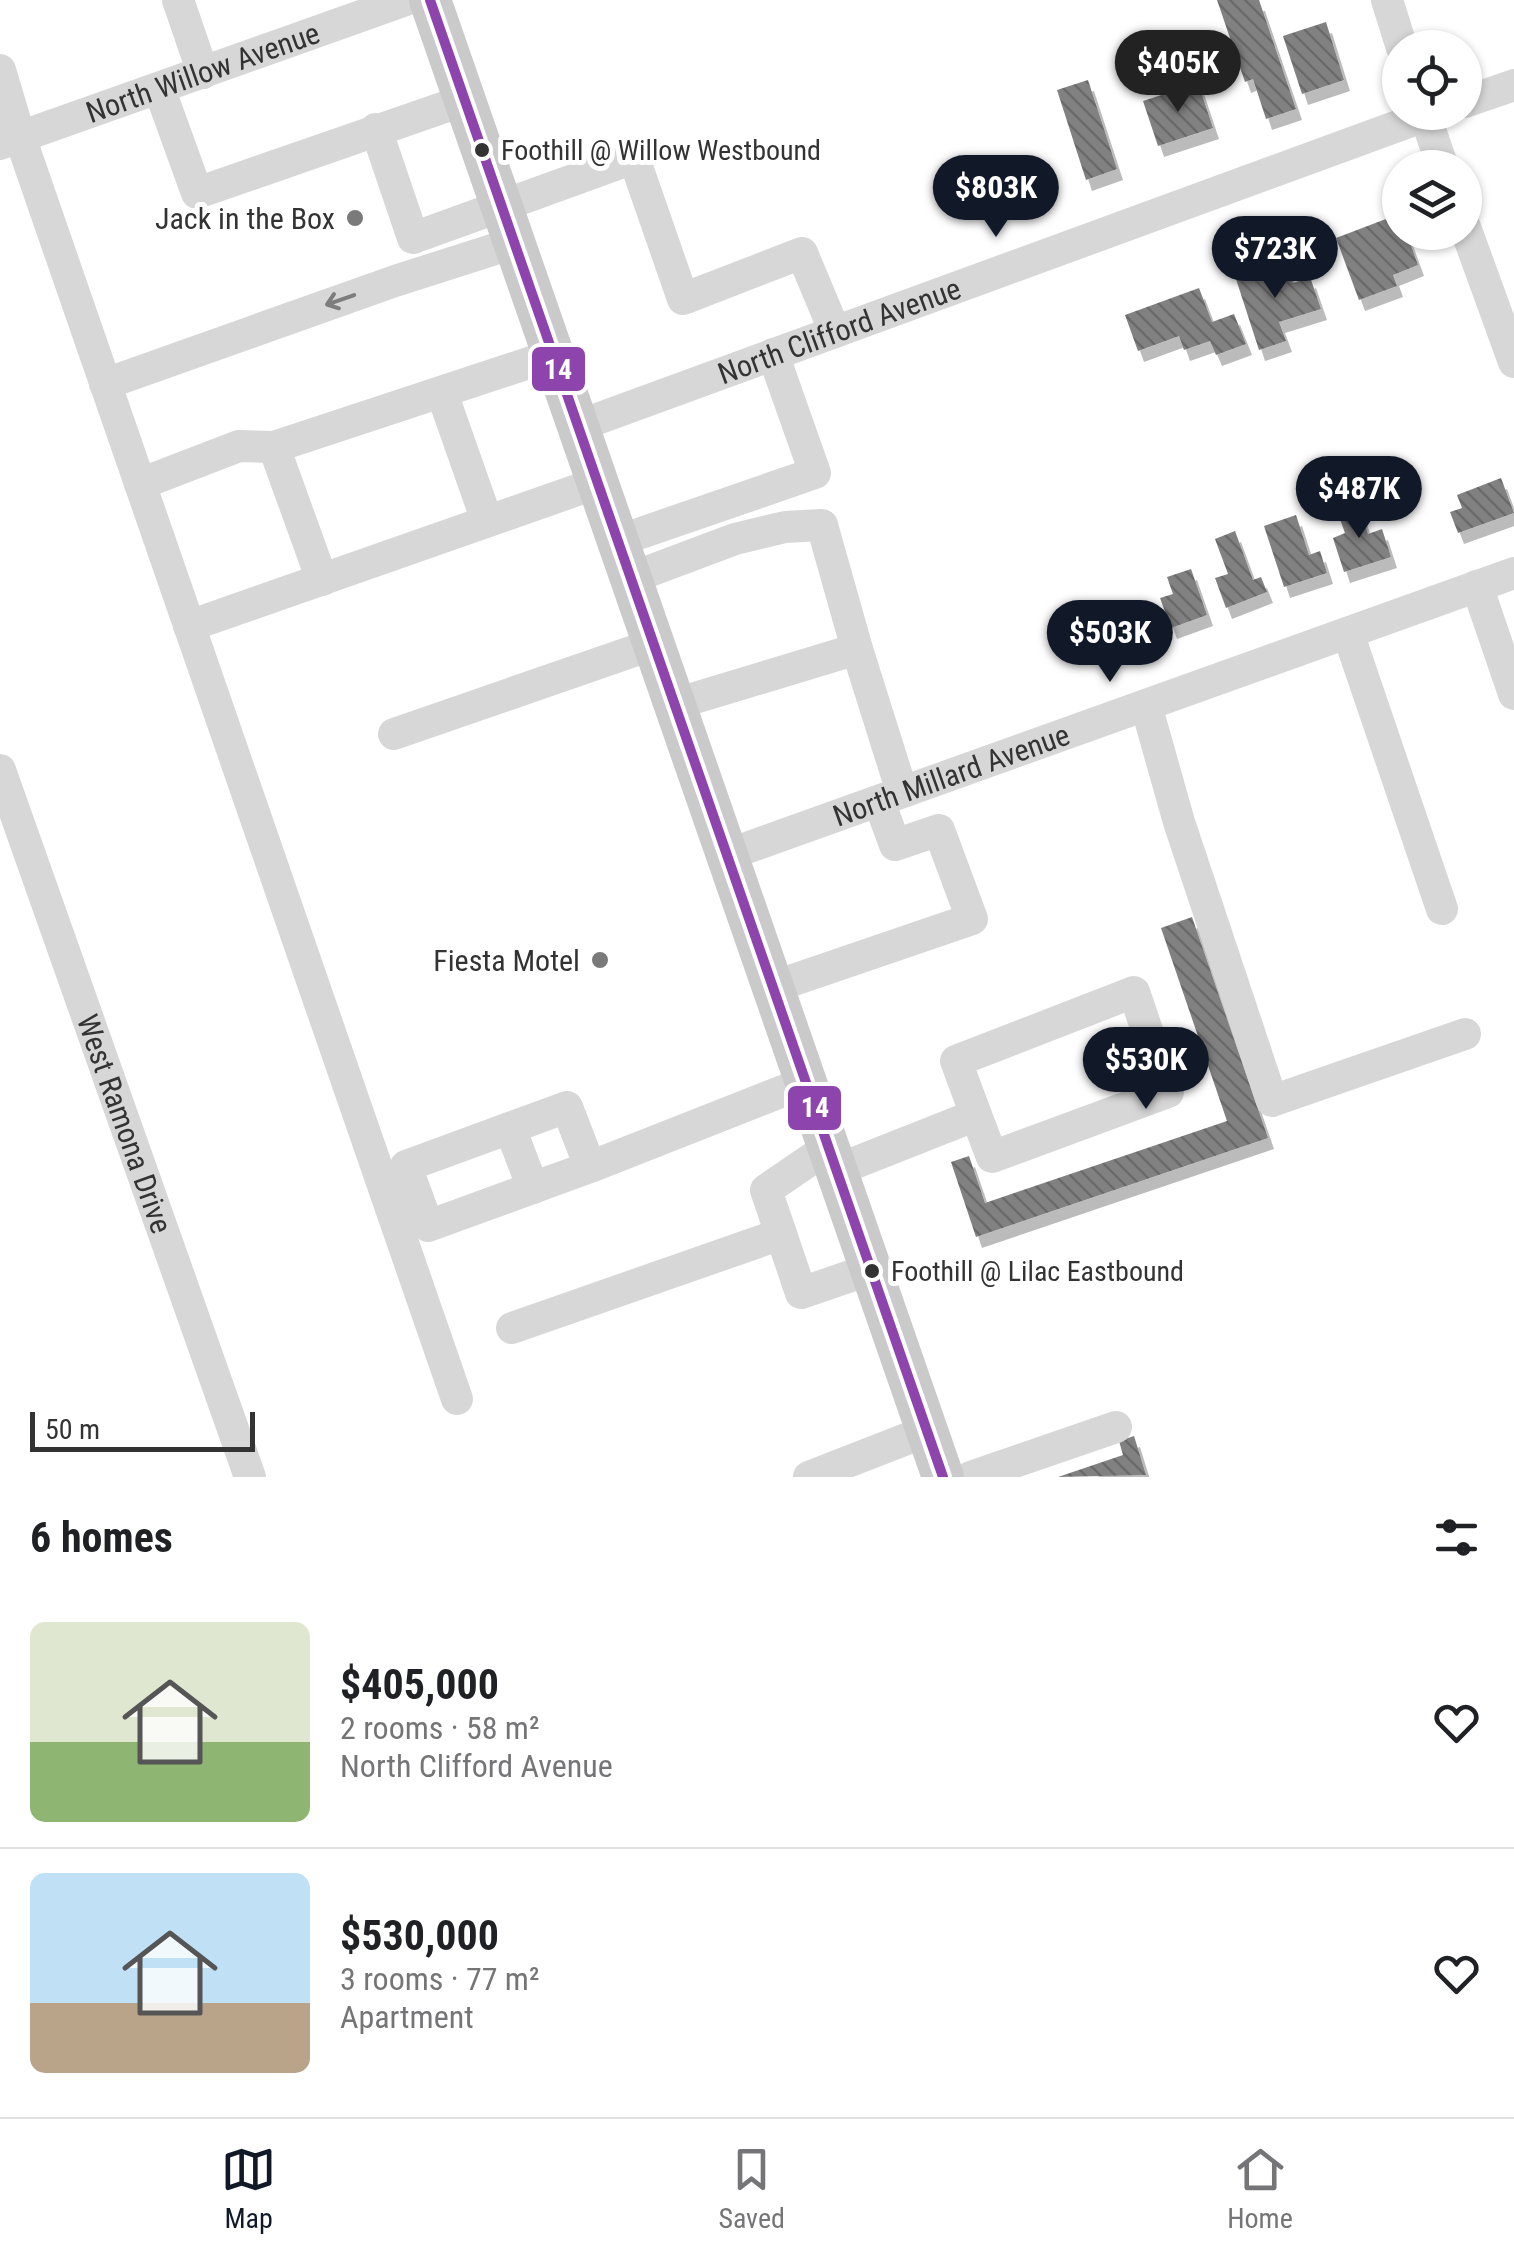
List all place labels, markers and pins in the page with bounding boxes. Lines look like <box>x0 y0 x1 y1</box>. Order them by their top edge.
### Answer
pin: $405K <box>1108 30 1248 115</box>
place label: Foothill @ Willow Westbound <box>501 134 821 167</box>
marker: Foothill @ Willow Westbound <box>472 140 492 160</box>
pin: $803K <box>926 155 1066 240</box>
place label: Jack in the Box <box>155 201 335 236</box>
marker: Jack in the Box <box>344 207 366 229</box>
pin: $723K <box>1205 216 1345 301</box>
pin: $487K <box>1289 456 1429 541</box>
pin: $503K <box>1040 600 1180 685</box>
place label: Fiesta Motel <box>433 943 580 978</box>
marker: Fiesta Motel <box>589 949 611 971</box>
pin: $530K <box>1076 1027 1216 1112</box>
place label: Foothill @ Lilac Eastbound <box>891 1255 1184 1288</box>
marker: Foothill @ Lilac Eastbound <box>862 1261 882 1281</box>

